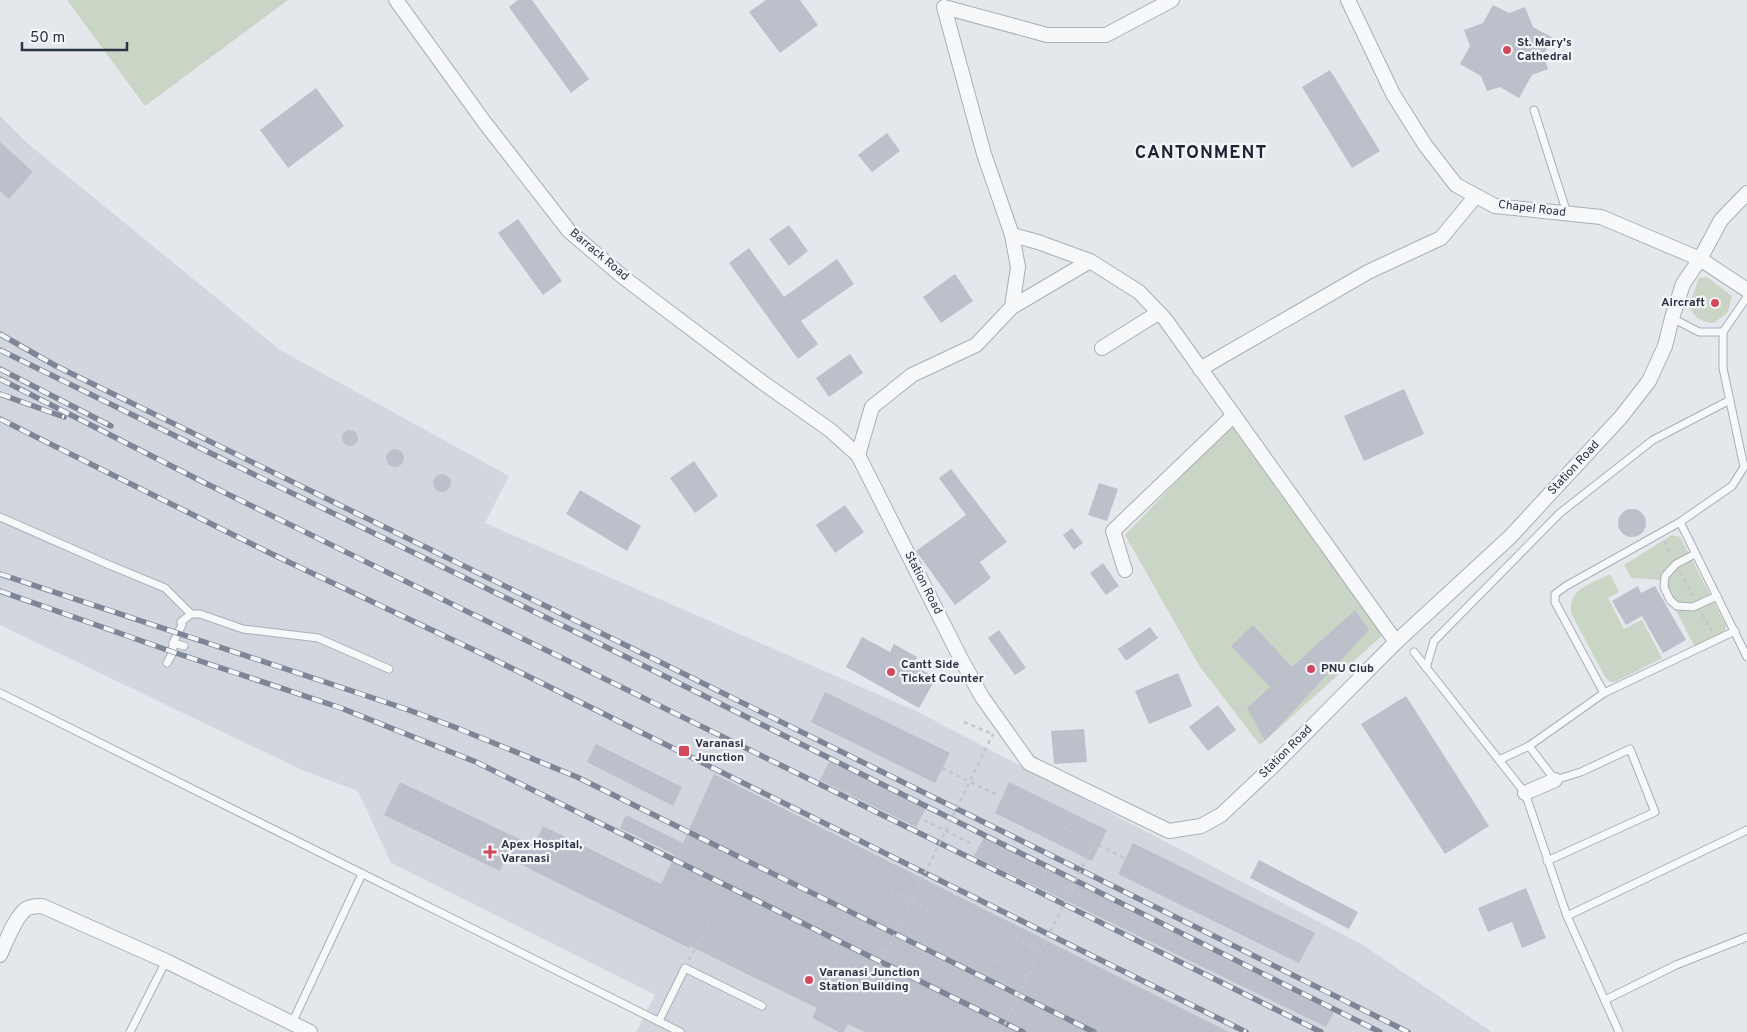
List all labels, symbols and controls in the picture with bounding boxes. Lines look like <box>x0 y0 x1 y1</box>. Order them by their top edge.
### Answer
scale bar <box>22 20 128 52</box>
text: 50 m <box>30 29 65 48</box>
place label: St. Mary's Cathedral <box>1517 35 1572 65</box>
marker: St. Mary's Cathedral <box>1501 44 1513 56</box>
district label: CANTONMENT <box>1135 142 1267 165</box>
street label: Chapel Road <box>1497 197 1567 221</box>
street label: Barrack Road <box>566 225 632 285</box>
place label: Aircraft <box>1661 295 1705 311</box>
marker: Aircraft <box>1709 297 1721 309</box>
street label: Station Road <box>1545 437 1603 499</box>
street label: Station Road <box>900 549 946 617</box>
place label: Cantt Side Ticket Counter <box>901 657 984 687</box>
place label: PNU Club <box>1321 661 1374 677</box>
marker: PNU Club <box>1305 663 1317 675</box>
marker: Cantt Side Ticket Counter <box>885 666 897 678</box>
street label: Station Road <box>1256 722 1316 782</box>
place label: Varanasi Junction <box>695 736 744 766</box>
marker: Varanasi Junction <box>677 744 691 758</box>
place label: Apex Hospital, Varanasi <box>501 837 582 867</box>
marker: Apex Hospital, Varanasi <box>483 845 497 859</box>
place label: Varanasi Junction Station Building <box>819 965 920 995</box>
marker: Varanasi Junction Station Building <box>803 974 815 986</box>

